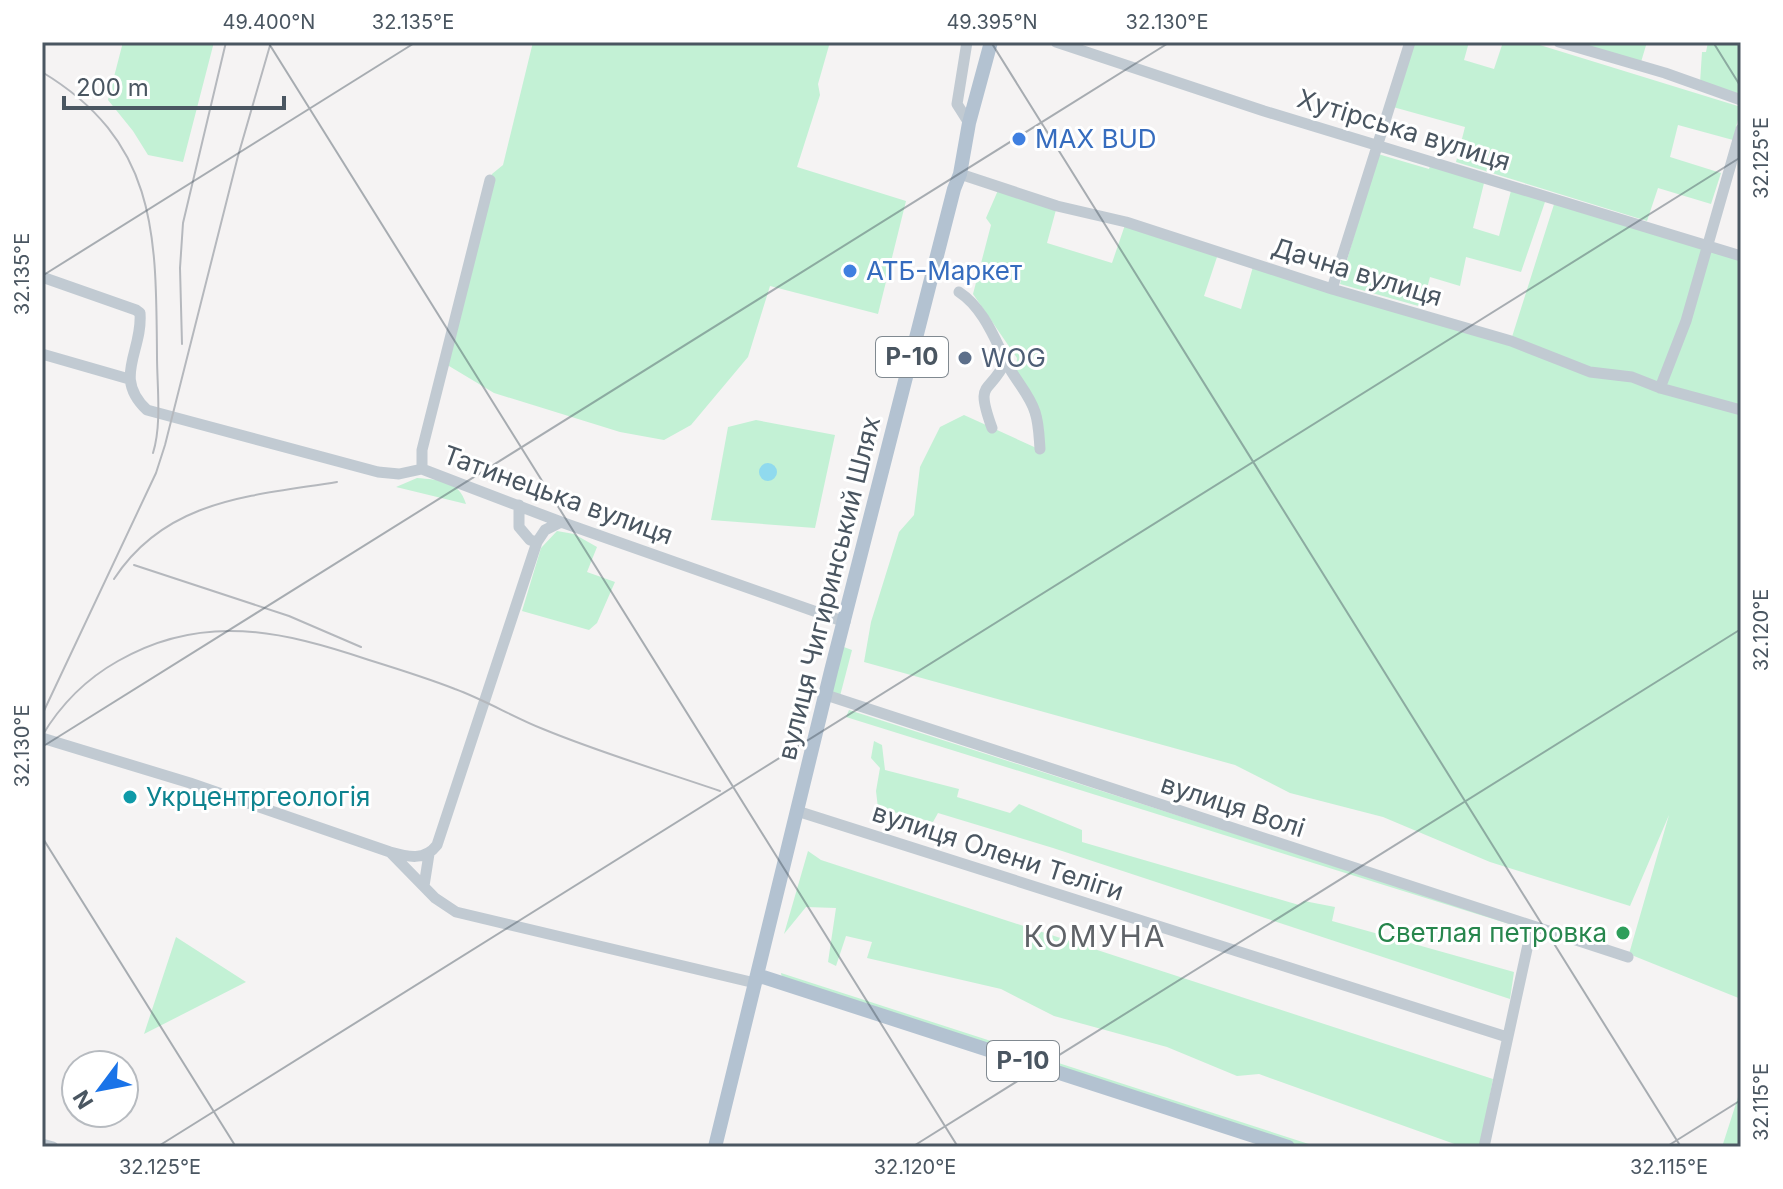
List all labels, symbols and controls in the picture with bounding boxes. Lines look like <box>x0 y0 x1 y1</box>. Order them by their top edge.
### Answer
text: 49.400°N <box>223 10 315 34</box>
text: 32.135°E <box>372 10 454 34</box>
text: 49.395°N <box>946 10 1038 34</box>
text: 32.130°E <box>1126 10 1208 34</box>
scale bar <box>64 60 284 110</box>
text: 200 m <box>76 73 149 102</box>
street label: Хутірська вулиця <box>1294 82 1514 177</box>
text: 32.125°E <box>1749 117 1773 199</box>
place label: MAX BUD <box>1035 123 1157 154</box>
marker: MAX BUD <box>1010 130 1028 148</box>
street label: Дачна вулиця <box>1268 231 1446 312</box>
text: 32.135°E <box>10 233 34 315</box>
place label: АТБ-Маркет <box>866 255 1022 286</box>
marker: АТБ-Маркет <box>841 262 859 280</box>
road number: Р-10 <box>876 337 948 377</box>
place label: WOG <box>981 342 1046 373</box>
marker: WOG <box>956 349 974 367</box>
street label: вулиця Чигиринський Шлях <box>771 413 886 763</box>
street label: Татинецька вулиця <box>439 439 677 551</box>
text: 32.120°E <box>1749 589 1773 671</box>
text: 32.130°E <box>10 705 34 787</box>
street label: вулиця Волі <box>1157 768 1309 843</box>
place label: Укрцентргеологія <box>146 781 370 812</box>
marker: Укрцентргеологія <box>121 788 139 806</box>
street label: вулиця Олени Теліги <box>869 796 1128 907</box>
place label: Светлая петровка <box>1377 917 1607 948</box>
district label: КОМУНА <box>1023 918 1167 954</box>
marker: Светлая петровка <box>1614 924 1632 942</box>
road number: Р-10 <box>987 1041 1059 1081</box>
north arrow <box>60 1049 140 1129</box>
text: 32.115°E <box>1749 1063 1773 1141</box>
text: N <box>68 1086 99 1114</box>
text: 32.125°E <box>119 1155 201 1179</box>
text: 32.120°E <box>874 1155 956 1179</box>
text: 32.115°E <box>1630 1155 1708 1179</box>

